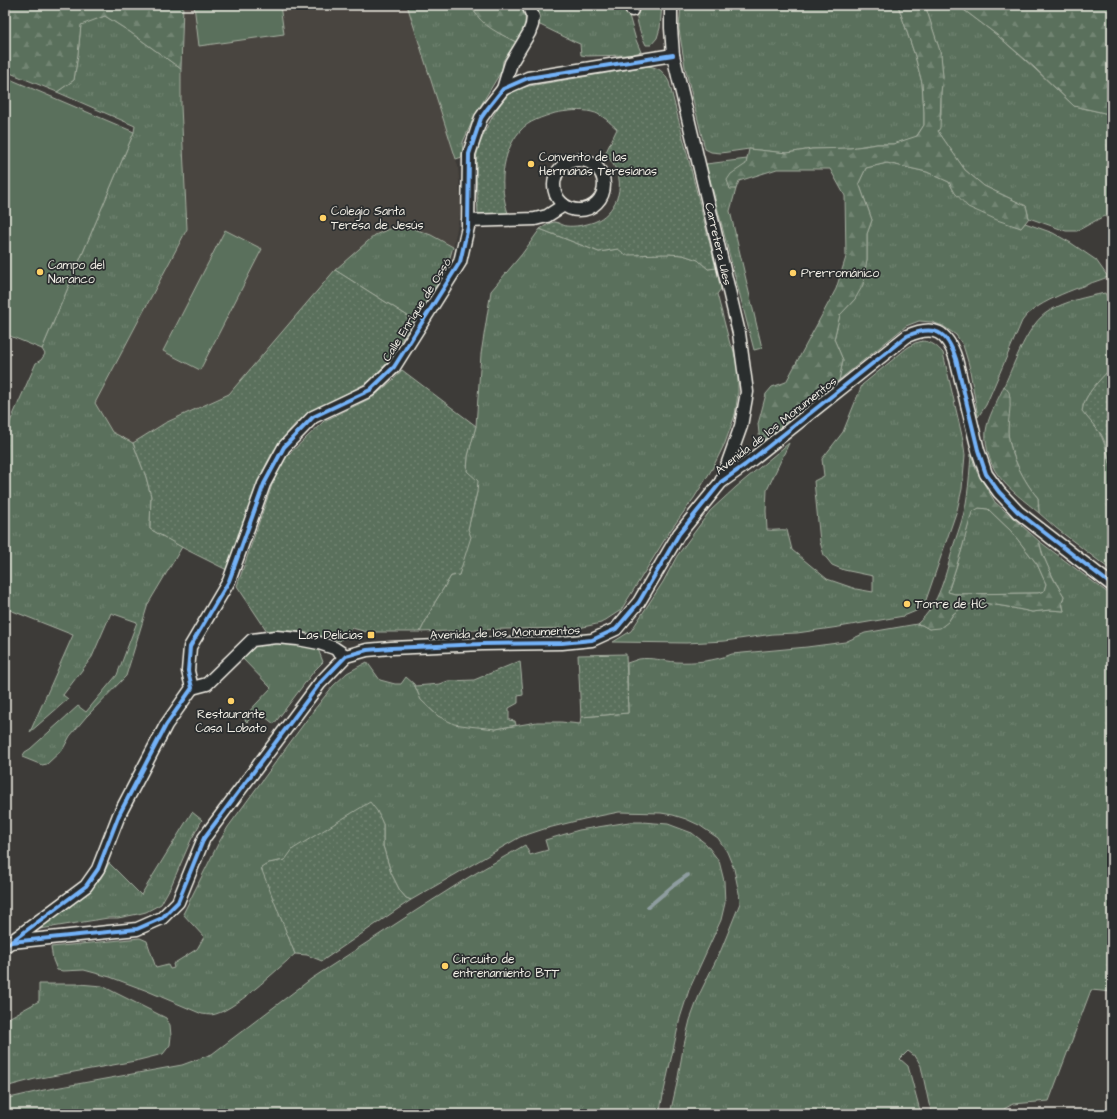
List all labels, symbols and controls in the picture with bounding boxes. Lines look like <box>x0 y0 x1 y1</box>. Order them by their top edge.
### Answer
place label: Convento de las Hermanas Teresianas <box>539 149 657 180</box>
marker: Convento de las Hermanas Teresianas <box>526 159 536 169</box>
street label: Carretera Ules <box>700 201 736 287</box>
place label: Colegio Santa Teresa de Jesús <box>331 203 423 234</box>
marker: Colegio Santa Teresa de Jesús <box>318 213 328 223</box>
street label: Calle Enrique de Ossó <box>378 255 456 365</box>
place label: Campo del Naranco <box>48 257 105 288</box>
place label: Prerrománico <box>801 265 880 282</box>
marker: Campo del Naranco <box>35 267 45 277</box>
marker: Prerrománico <box>788 268 798 278</box>
street label: Avenida de los Monumentos <box>711 373 841 479</box>
place label: Torre de HC <box>915 596 987 613</box>
marker: Torre de HC <box>902 599 912 609</box>
street label: Avenida de los Monumentos <box>430 622 580 644</box>
place label: Las Delicias <box>298 627 363 644</box>
marker: Las Delicias <box>366 630 376 640</box>
marker: Restaurante Casa Lobato <box>226 696 236 706</box>
place label: Restaurante Casa Lobato <box>195 706 267 737</box>
place label: Circuito de entrenamiento BTT <box>453 951 560 982</box>
marker: Circuito de entrenamiento BTT <box>440 961 450 971</box>

